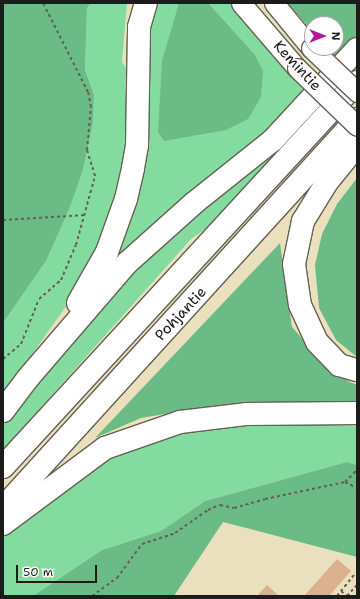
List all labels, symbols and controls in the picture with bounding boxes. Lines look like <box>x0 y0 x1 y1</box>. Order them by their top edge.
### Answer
north arrow <box>304 16 344 56</box>
text: N <box>328 32 343 40</box>
street label: Kemintie <box>269 37 325 95</box>
street label: Pohjantie <box>151 283 211 345</box>
scale bar <box>18 557 99 583</box>
text: 50 m <box>23 564 53 580</box>

